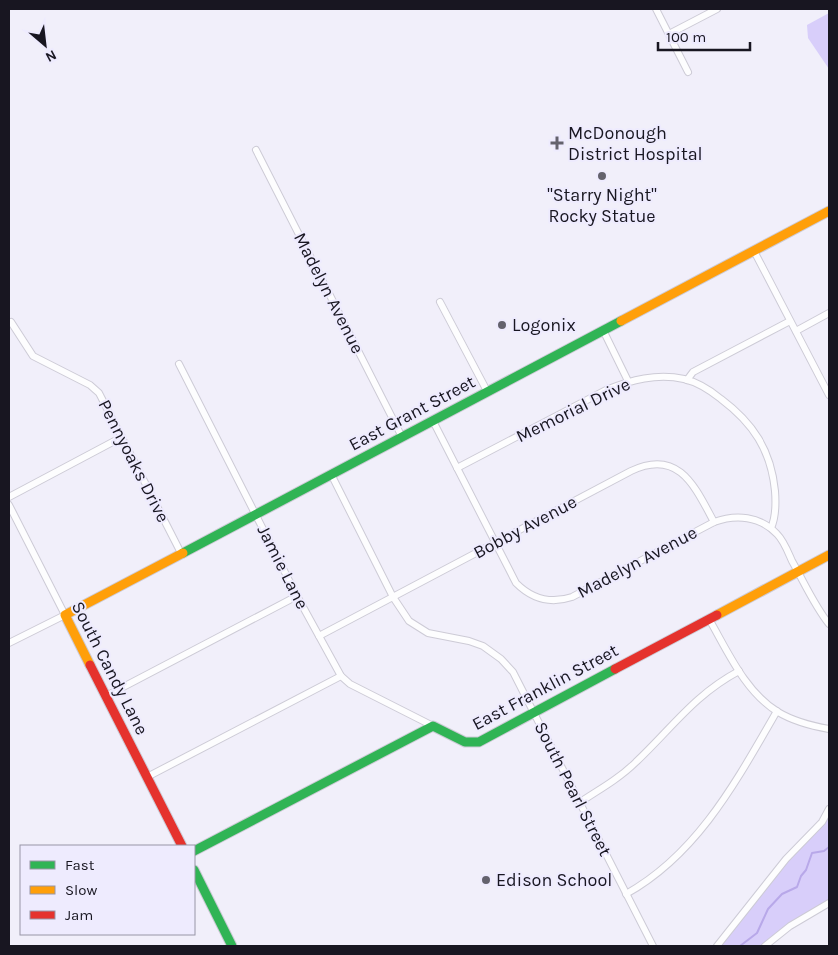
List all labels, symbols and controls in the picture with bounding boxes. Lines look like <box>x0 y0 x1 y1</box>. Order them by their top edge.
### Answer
north arrow <box>20 20 70 70</box>
scale bar <box>658 20 750 52</box>
text: 100 m <box>666 28 706 46</box>
text: N <box>42 46 59 66</box>
place label: McDonough District Hospital <box>568 122 703 165</box>
marker: McDonough District Hospital <box>550 136 564 150</box>
marker: "Starry Night" Rocky Statue <box>596 170 608 182</box>
place label: "Starry Night" Rocky Statue <box>547 184 657 227</box>
street label: Madelyn Avenue <box>289 229 369 357</box>
place label: Logonix <box>512 314 576 336</box>
marker: Logonix <box>496 319 508 331</box>
street label: East Grant Street <box>345 370 479 456</box>
street label: Memorial Drive <box>512 373 634 447</box>
street label: Pennyoaks Drive <box>94 396 174 526</box>
street label: Bobby Avenue <box>469 490 581 564</box>
street label: Jamie Lane <box>252 521 314 613</box>
street label: Madelyn Avenue <box>573 521 701 603</box>
street label: South Candy Lane <box>67 597 153 739</box>
street label: East Franklin Street <box>468 639 622 735</box>
street label: South Pearl Street <box>530 718 616 860</box>
legend <box>20 845 195 935</box>
text: Fast <box>65 856 95 874</box>
place label: Edison School <box>496 869 612 891</box>
marker: Edison School <box>480 874 492 886</box>
text: Slow <box>65 881 97 899</box>
text: Jam <box>65 906 93 924</box>

